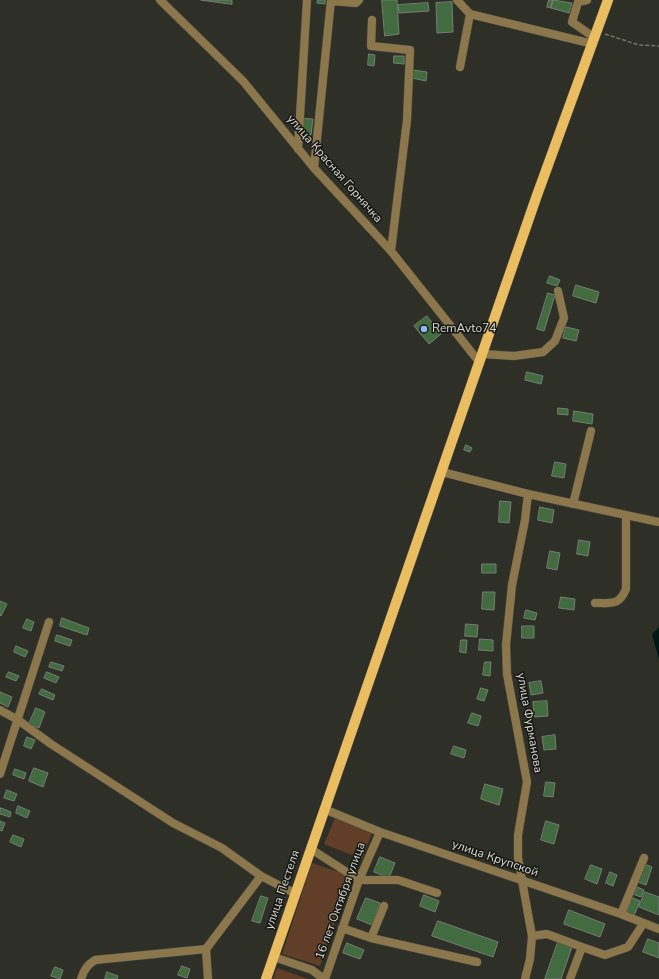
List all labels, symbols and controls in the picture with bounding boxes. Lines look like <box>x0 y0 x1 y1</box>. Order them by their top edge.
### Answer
street label: улица Красная Горнячка <box>283 112 385 226</box>
place label: RemAvto74 <box>432 322 496 336</box>
marker: RemAvto74 <box>419 324 429 334</box>
street label: улица Фурманова <box>513 672 545 774</box>
street label: улица Крупской <box>450 837 540 881</box>
street label: 16 лет Октября улица <box>313 840 369 962</box>
street label: улица Пестеля <box>263 848 303 932</box>

